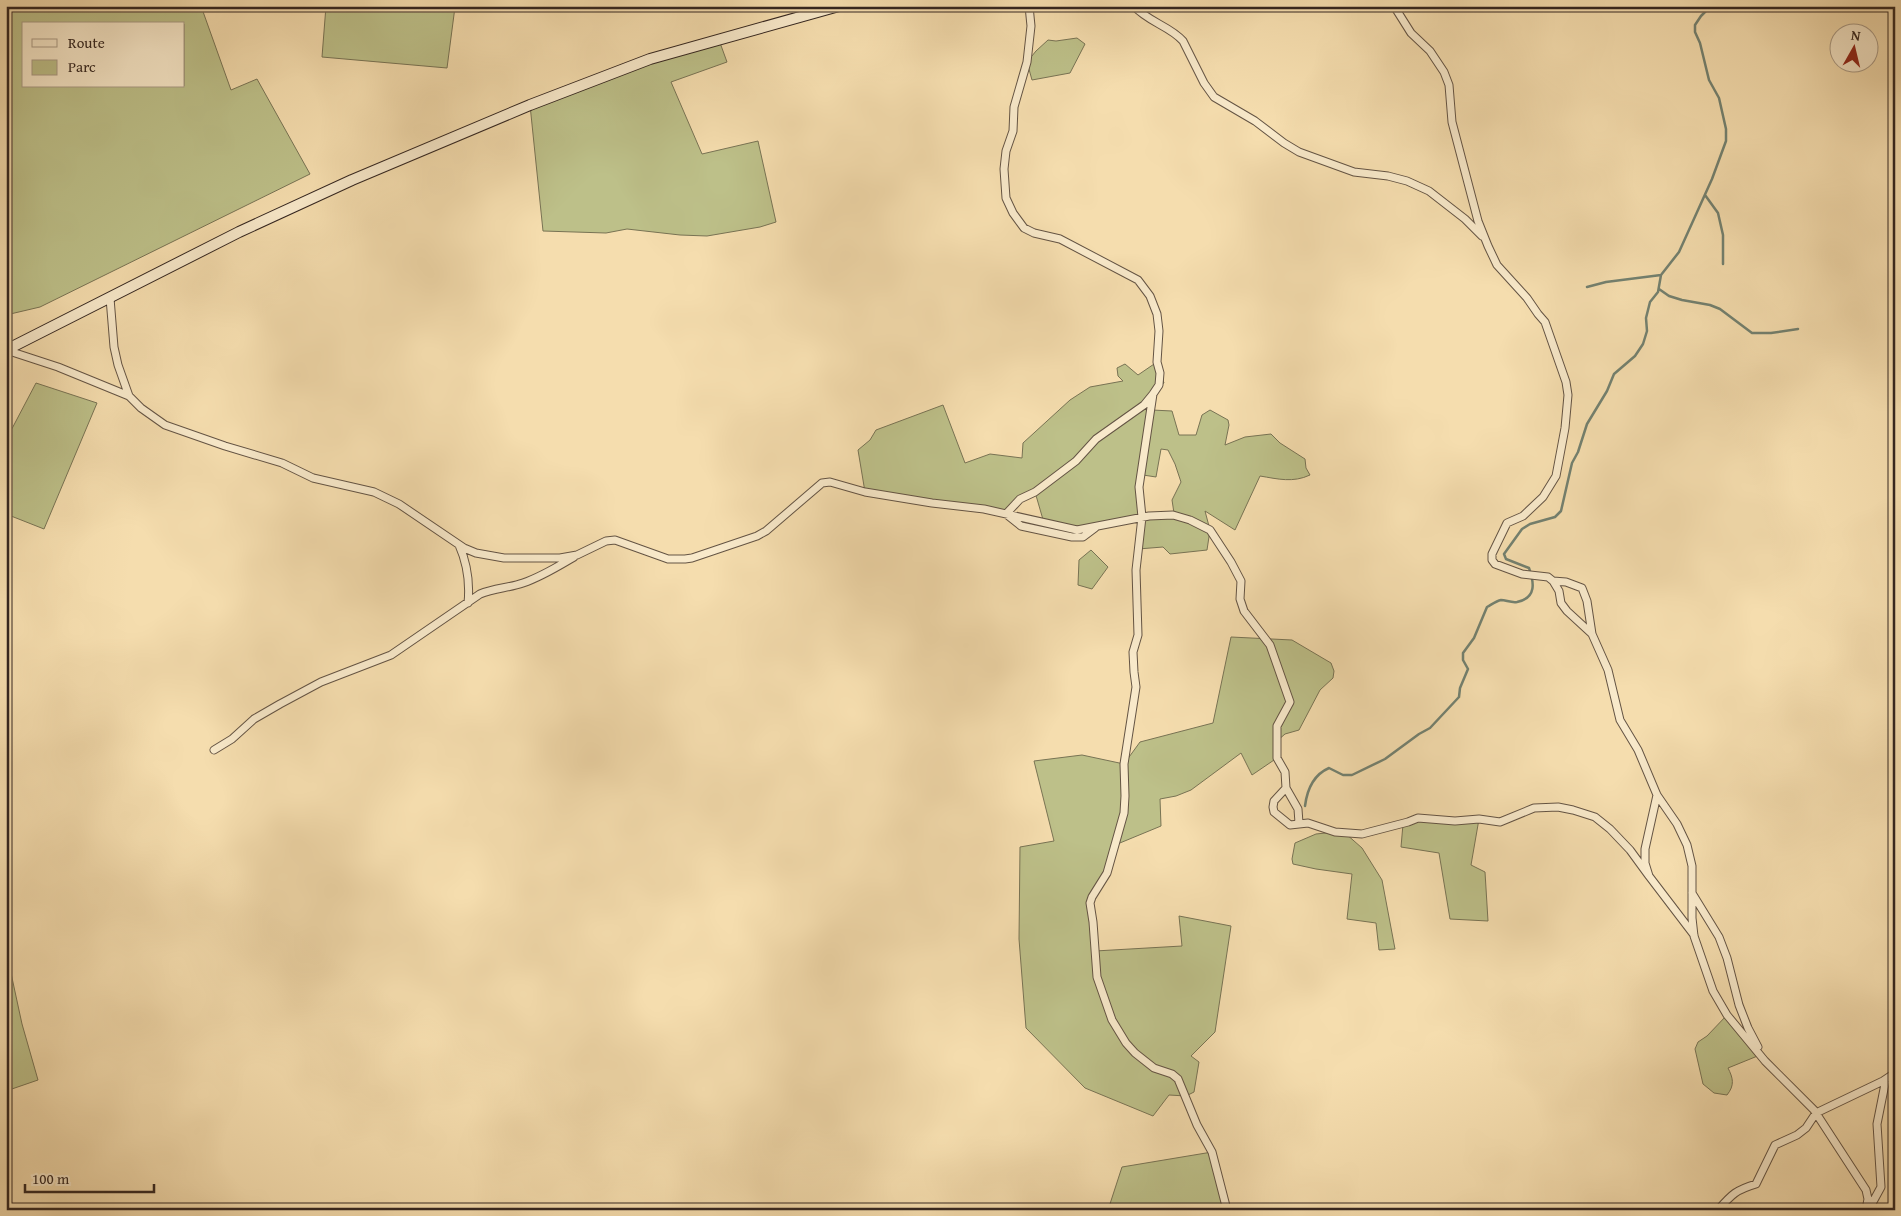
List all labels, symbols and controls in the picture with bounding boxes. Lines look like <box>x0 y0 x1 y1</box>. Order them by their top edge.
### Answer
legend <box>22 22 185 88</box>
north arrow <box>1828 22 1878 72</box>
text: N <box>1850 25 1862 46</box>
text: Route <box>68 32 105 53</box>
text: Parc <box>68 56 96 77</box>
scale bar <box>25 1161 154 1193</box>
text: 100 m <box>32 1168 70 1189</box>

